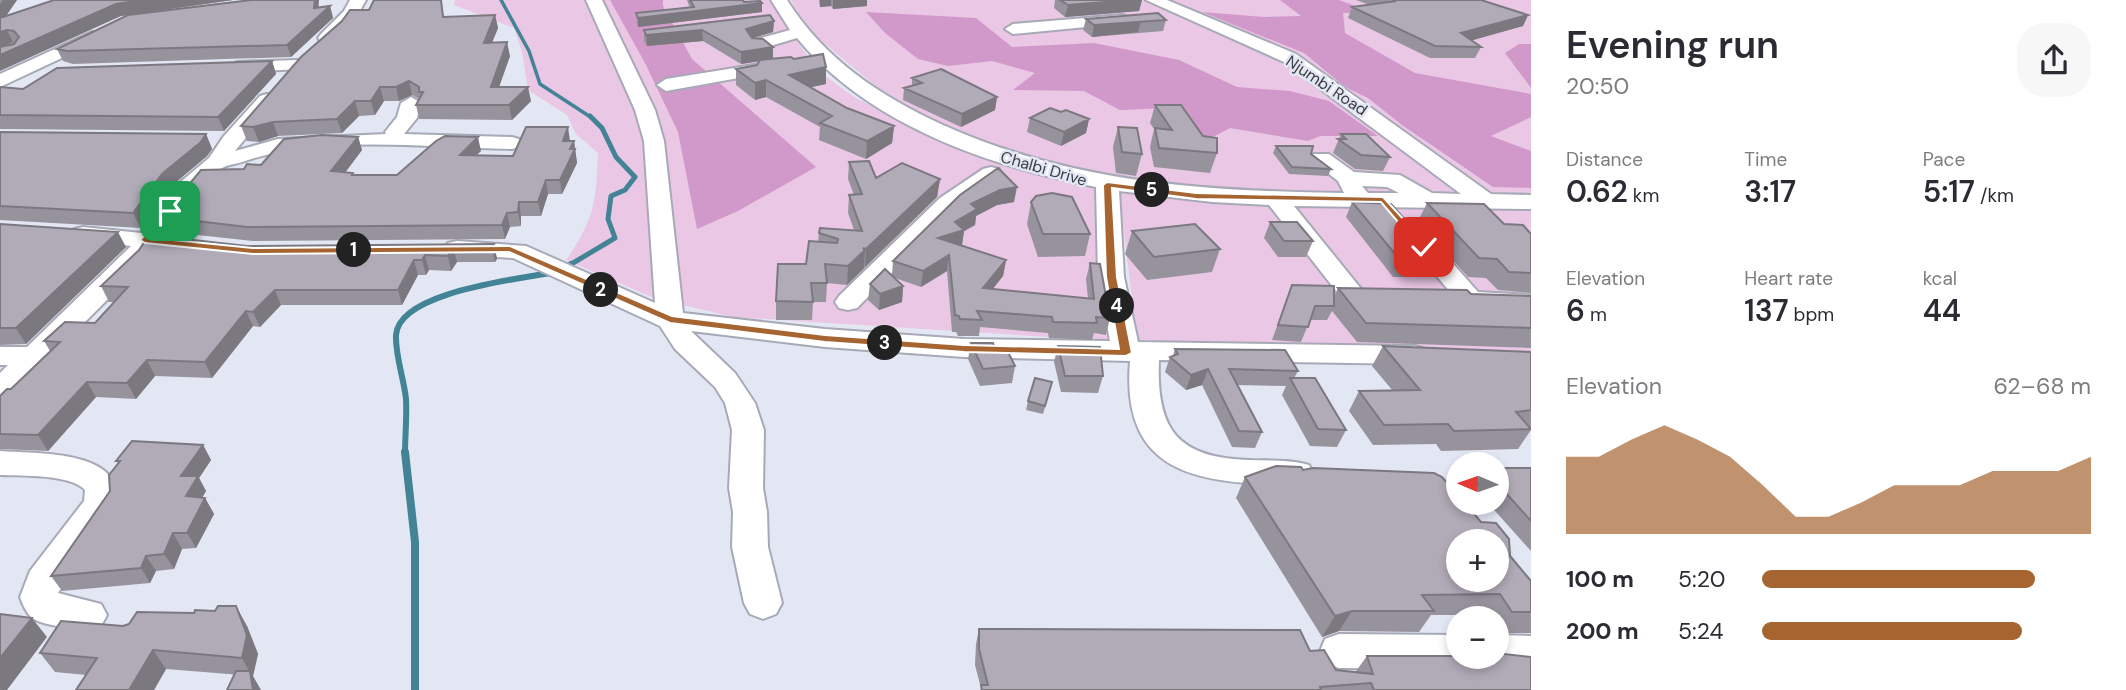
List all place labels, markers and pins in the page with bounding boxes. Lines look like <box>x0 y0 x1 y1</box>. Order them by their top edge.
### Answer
pin: 5 <box>1134 172 1170 208</box>
pin <box>140 181 200 241</box>
pin <box>1394 217 1454 277</box>
pin: 1 <box>336 232 372 268</box>
pin: 2 <box>584 272 618 308</box>
pin: 4 <box>1100 288 1134 324</box>
pin: 3 <box>868 326 903 360</box>

